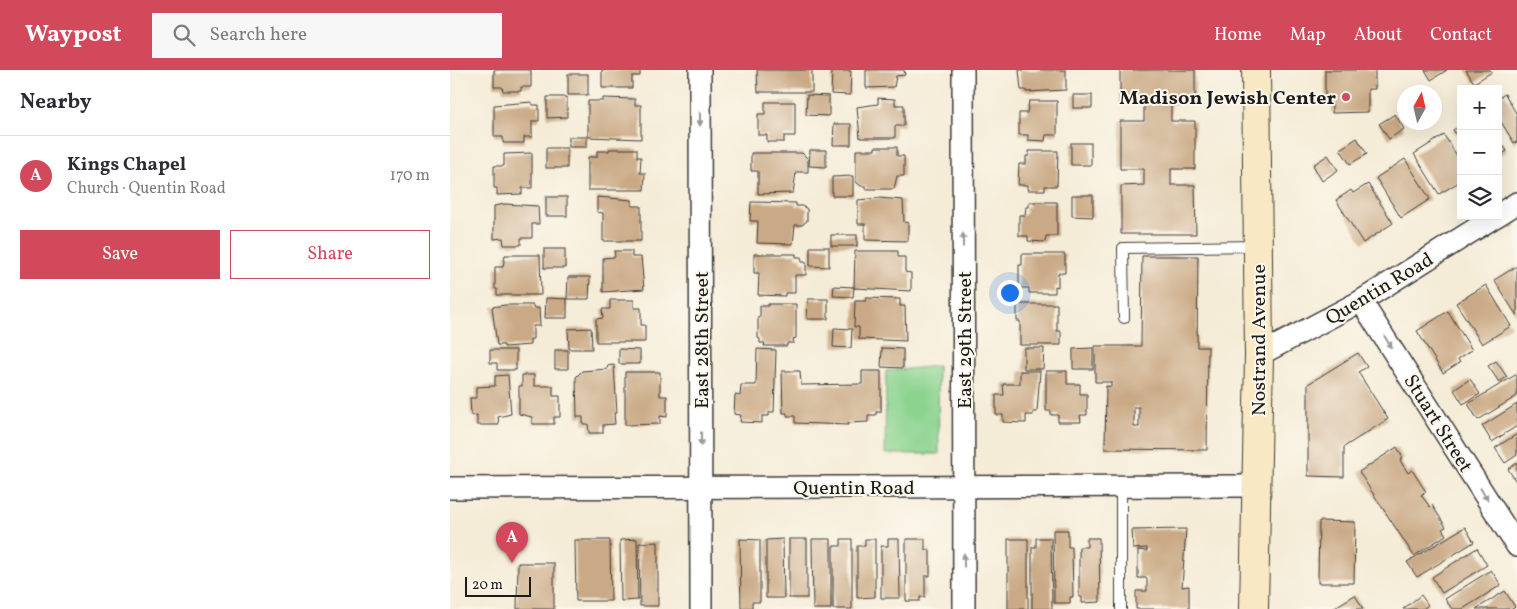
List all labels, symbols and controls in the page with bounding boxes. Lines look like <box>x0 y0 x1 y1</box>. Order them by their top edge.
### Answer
search box <box>152 13 502 58</box>
text: Waypost <box>25 18 122 52</box>
icon: search <box>170 21 198 49</box>
text: Search here <box>210 22 307 48</box>
text: Home <box>1214 23 1262 48</box>
text: Map <box>1290 23 1326 48</box>
text: About <box>1354 23 1402 48</box>
text: Contact <box>1430 23 1492 48</box>
place label: Madison Jewish Center <box>1119 85 1336 113</box>
north arrow <box>1397 85 1442 130</box>
map controls <box>1457 85 1502 220</box>
button: + <box>1457 85 1502 130</box>
text: Nearby <box>20 88 91 117</box>
marker: Madison Jewish Center <box>1340 91 1352 103</box>
one-way arrow <box>696 111 704 127</box>
button: − <box>1457 130 1502 175</box>
text: Kings Chapel <box>67 152 186 178</box>
text: A <box>30 165 42 187</box>
text: 170 m <box>390 165 430 187</box>
button: layers <box>1457 175 1502 220</box>
text: Church · Quentin Road <box>67 178 226 200</box>
button: Save <box>20 230 220 279</box>
button: Share <box>230 230 430 279</box>
one-way arrow <box>959 232 967 248</box>
street label: Quentin Road <box>1321 246 1439 333</box>
street label: Nostrand Avenue <box>1246 264 1274 416</box>
street label: East 28th Street <box>689 271 717 409</box>
street label: East 29th Street <box>952 271 980 409</box>
your location <box>997 280 1023 306</box>
one-way arrow <box>1383 335 1392 348</box>
street label: Stuart Street <box>1396 370 1479 479</box>
one-way arrow <box>697 431 705 447</box>
street label: Quentin Road <box>793 475 915 503</box>
one-way arrow <box>1479 487 1489 500</box>
pin: A <box>496 522 528 563</box>
one-way arrow <box>960 552 968 568</box>
scale bar <box>465 574 531 597</box>
text: 20 m <box>472 576 503 595</box>

